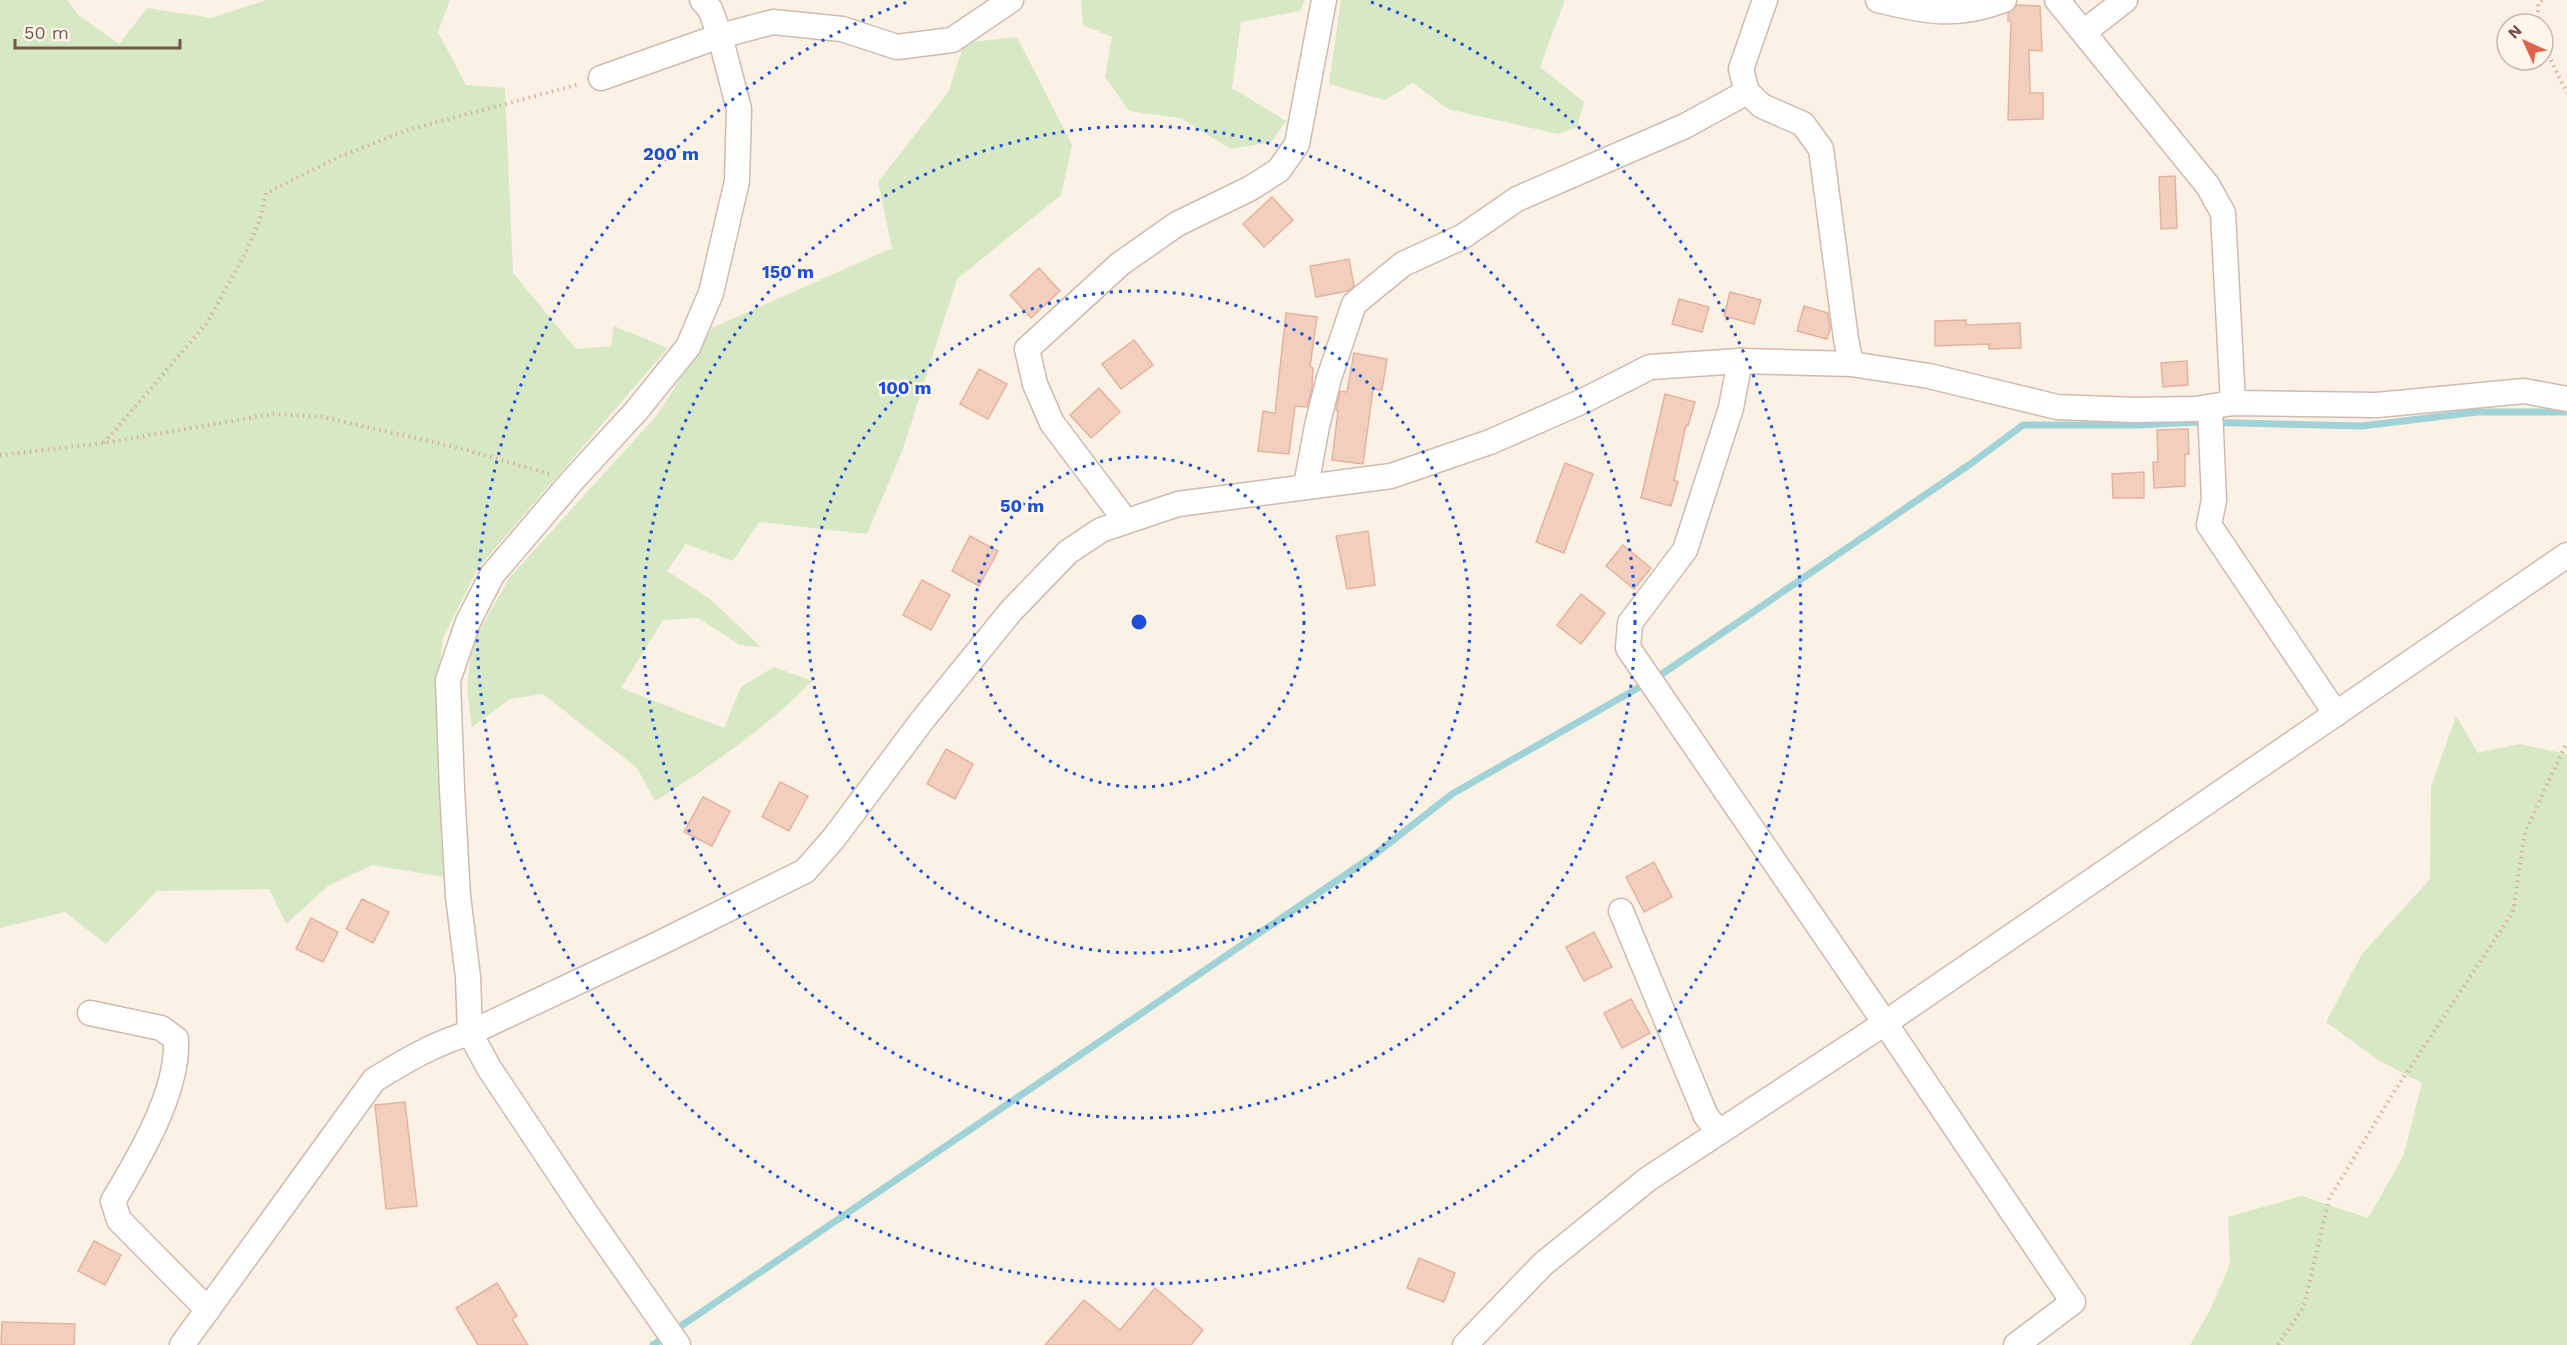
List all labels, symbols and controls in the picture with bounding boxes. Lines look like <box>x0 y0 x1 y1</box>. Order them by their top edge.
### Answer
scale bar <box>15 12 180 50</box>
north arrow <box>2495 12 2555 72</box>
text: N <box>2504 21 2526 43</box>
text: 50 m <box>24 22 69 43</box>
text: 200 m <box>643 143 699 164</box>
text: 150 m <box>762 261 814 282</box>
text: 100 m <box>878 377 932 398</box>
text: 50 m <box>1000 495 1044 516</box>
centre of rings <box>1129 612 1149 632</box>

